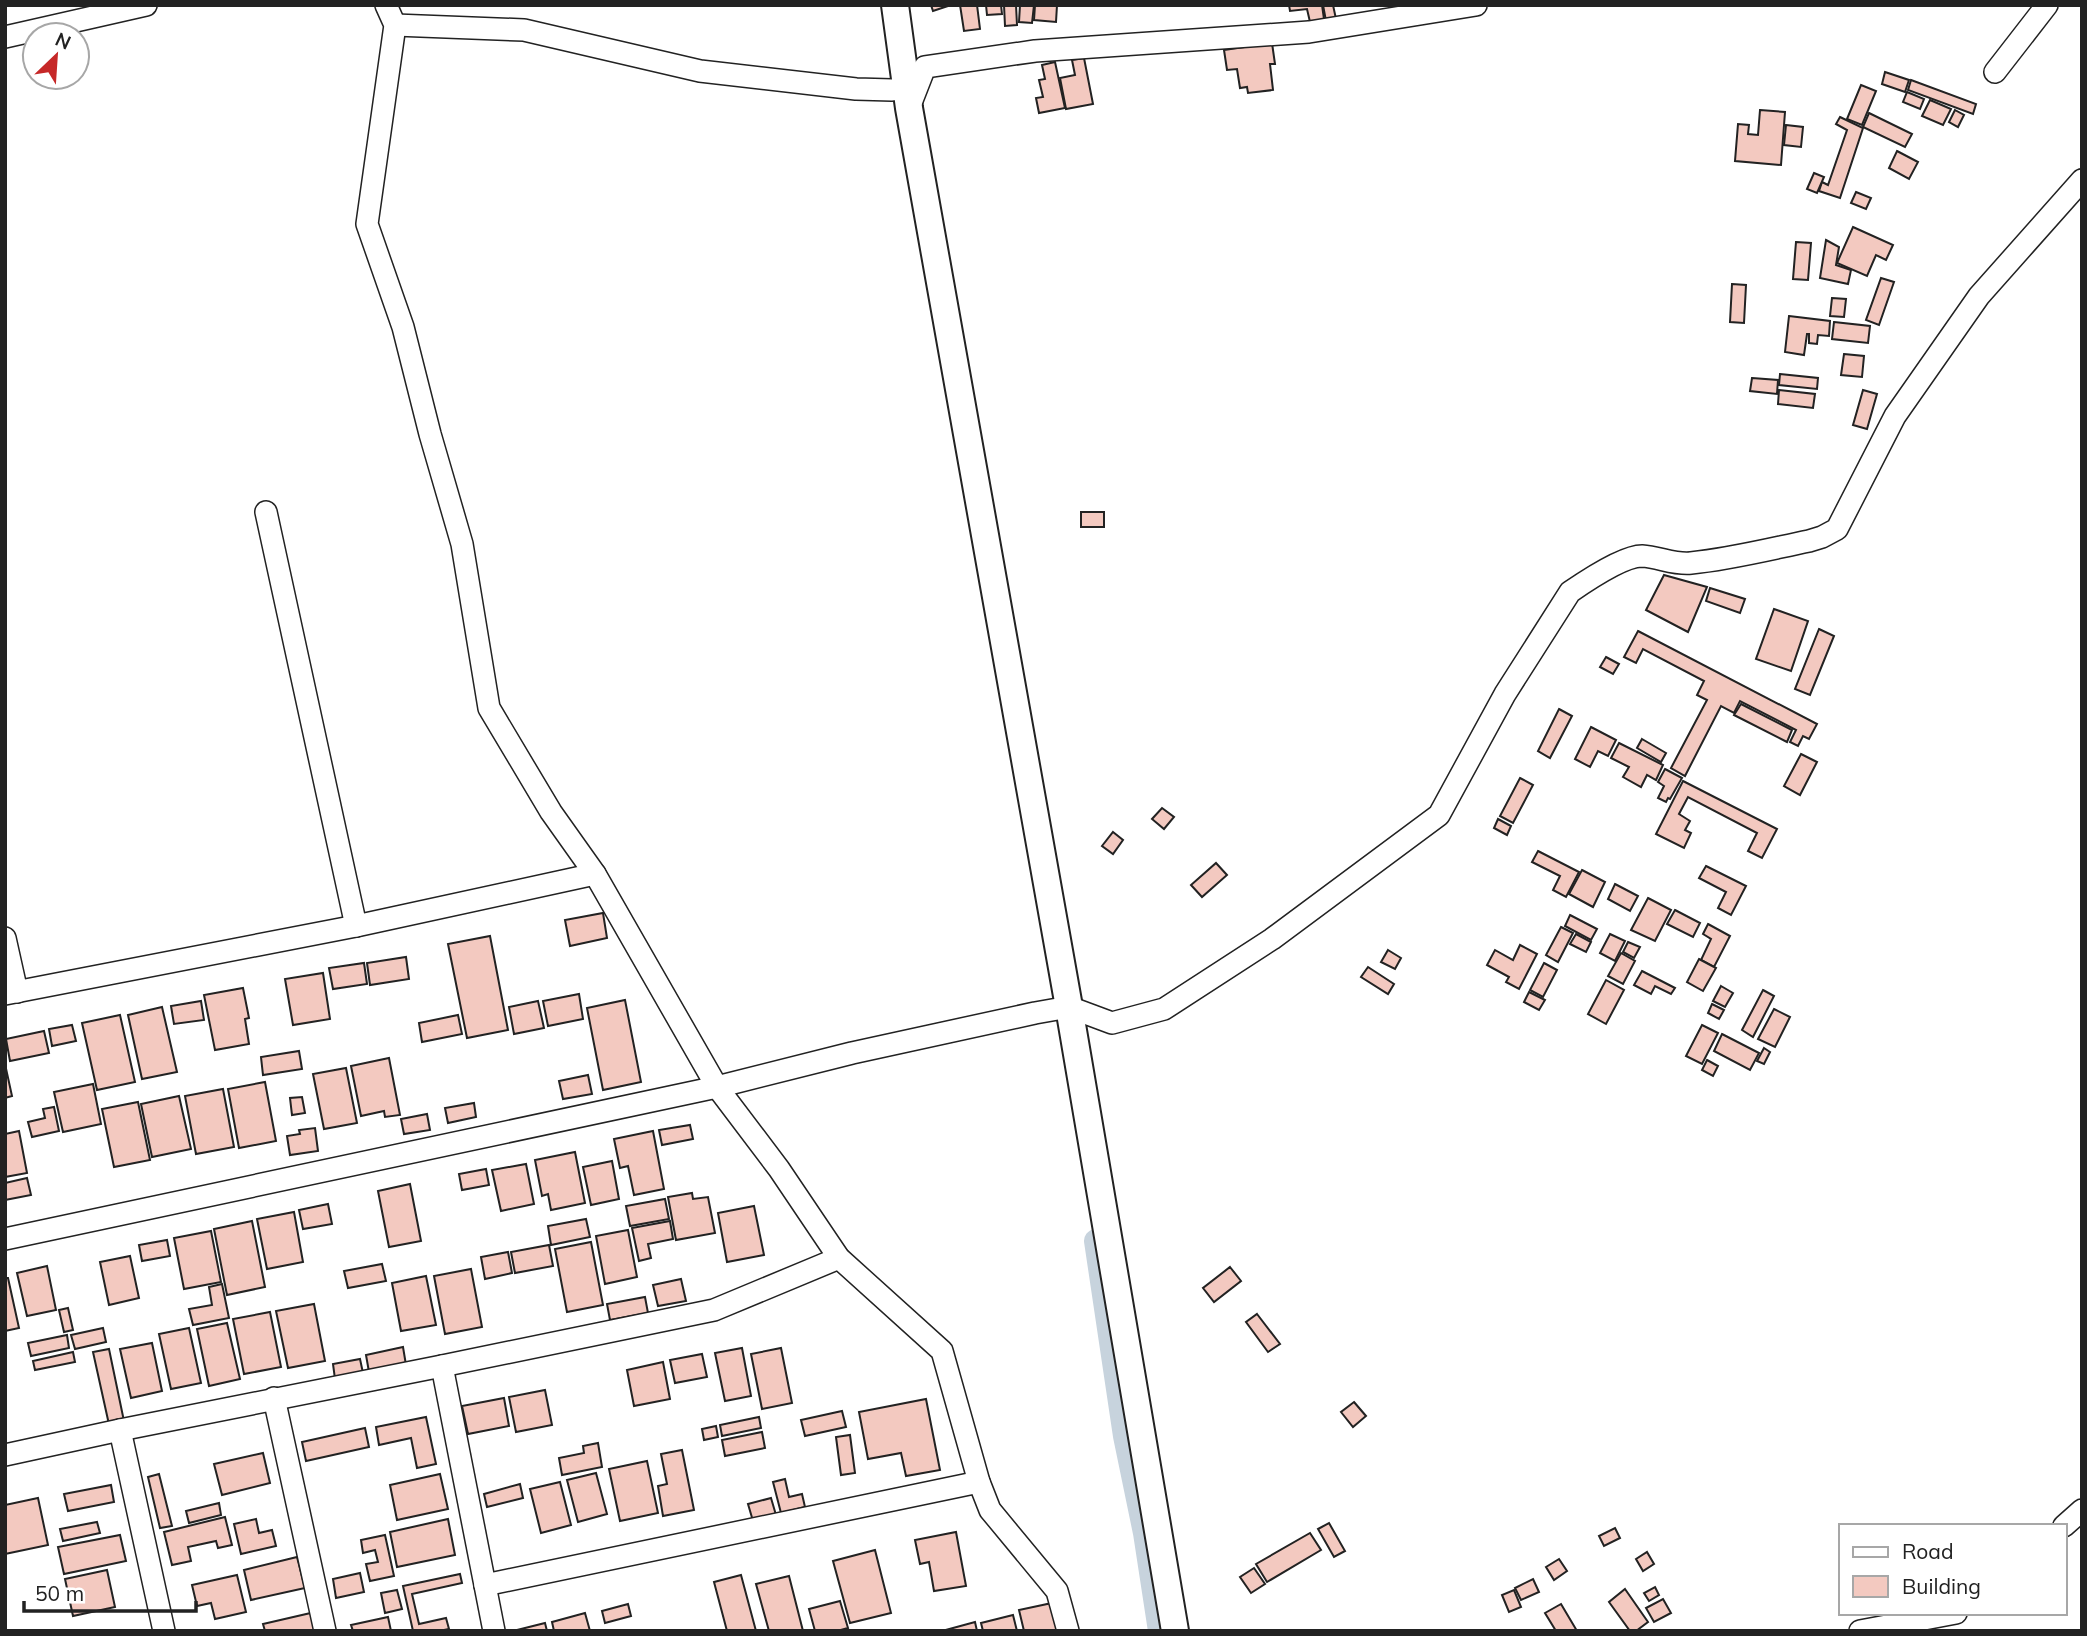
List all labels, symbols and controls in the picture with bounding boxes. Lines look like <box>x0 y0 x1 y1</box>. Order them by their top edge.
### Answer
north arrow <box>21 21 91 91</box>
text: N <box>52 27 75 55</box>
legend <box>1839 1524 2066 1615</box>
text: Road <box>1902 1538 1953 1564</box>
scale bar <box>24 1570 196 1614</box>
text: Building <box>1902 1573 1981 1599</box>
text: 50 m <box>35 1580 84 1606</box>

